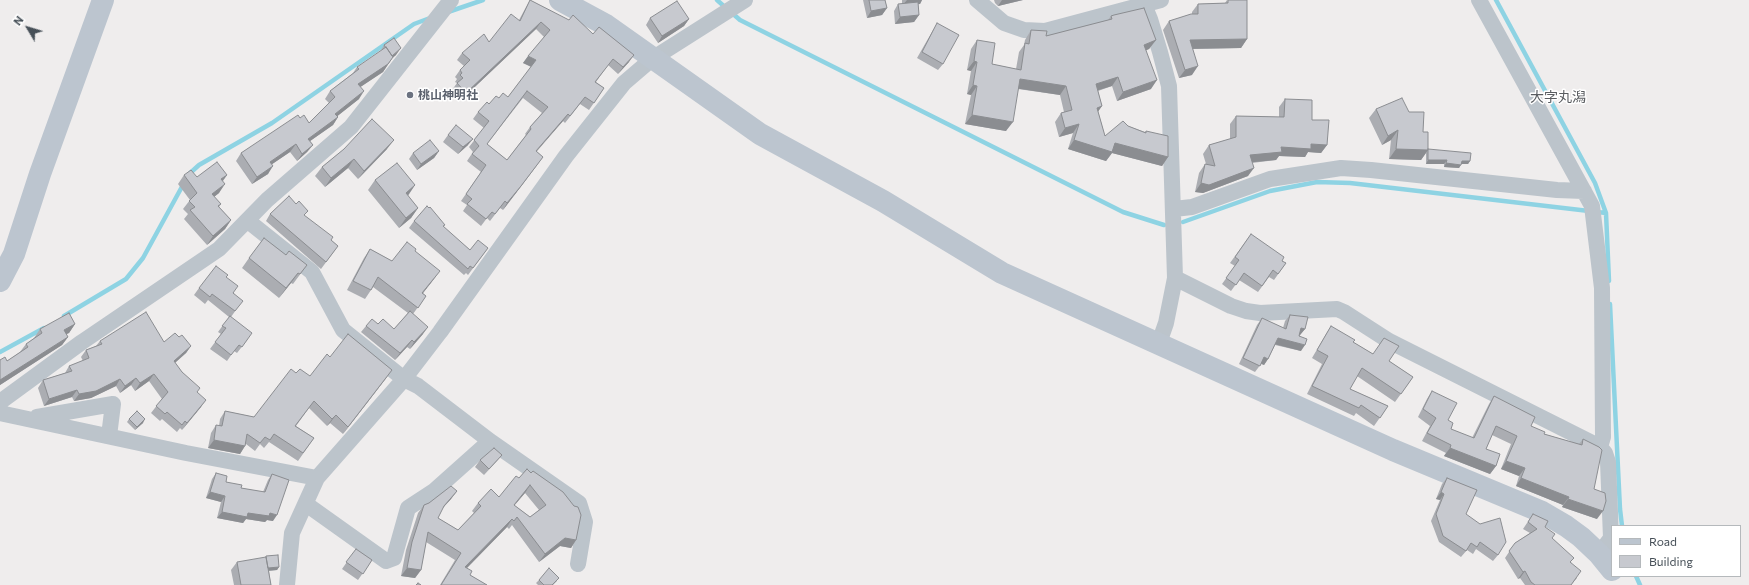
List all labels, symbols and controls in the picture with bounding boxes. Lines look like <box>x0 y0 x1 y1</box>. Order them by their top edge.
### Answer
north arrow <box>8 8 48 48</box>
text: N <box>10 13 26 28</box>
place label: 桃山神明社 <box>418 88 478 102</box>
district label: 大字丸潟 <box>1530 89 1586 105</box>
marker: 桃山神明社 <box>405 90 415 100</box>
legend <box>1611 525 1741 577</box>
text: Road <box>1649 534 1677 548</box>
text: Building <box>1649 554 1693 568</box>

